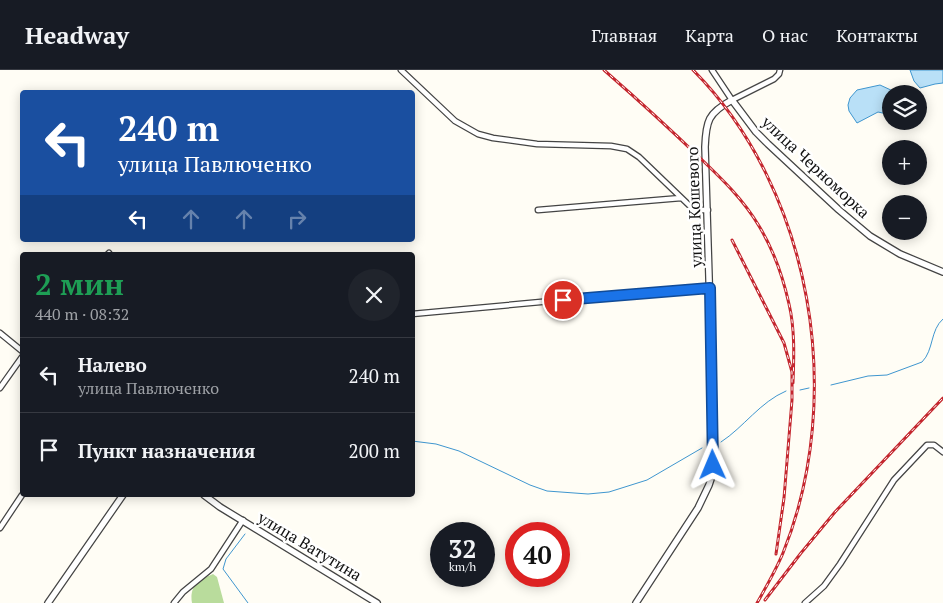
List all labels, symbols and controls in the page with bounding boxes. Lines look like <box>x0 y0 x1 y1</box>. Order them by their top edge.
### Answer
text: Headway <box>25 19 129 51</box>
text: Главная <box>591 23 657 47</box>
text: Карта <box>685 23 734 47</box>
text: О нас <box>762 23 808 47</box>
text: Контакты <box>836 23 918 47</box>
map controls <box>882 85 927 240</box>
button: layers <box>882 85 927 130</box>
text: 240 m <box>118 105 219 151</box>
icon: left <box>35 110 100 175</box>
street label: улица Черноморка <box>756 110 875 223</box>
button: + <box>882 140 927 185</box>
street label: улица Кошевого <box>681 146 707 269</box>
text: улица Павлюченко <box>118 149 312 178</box>
button: − <box>882 195 927 240</box>
icon: left <box>124 205 152 233</box>
icon: ahead <box>177 205 205 233</box>
icon: ahead <box>230 205 258 233</box>
icon: right <box>283 205 311 233</box>
text: 2 мин <box>35 264 124 304</box>
button: close <box>348 269 400 321</box>
pin <box>542 279 584 321</box>
icon: arrive <box>549 286 577 314</box>
text: 440 m · 08:32 <box>35 303 129 325</box>
text: Налево <box>78 352 147 377</box>
icon: left <box>35 361 63 389</box>
text: 240 m <box>349 363 400 388</box>
text: улица Павлюченко <box>78 377 219 399</box>
icon: arrive <box>35 436 63 464</box>
text: Пункт назначения <box>78 438 255 463</box>
text: 200 m <box>349 438 400 463</box>
position arrow <box>686 438 738 490</box>
street label: улица Ватутина <box>253 506 366 586</box>
speed limit sign: 40 <box>505 522 570 587</box>
text: 32 <box>448 532 477 565</box>
text: km/h <box>449 559 476 574</box>

